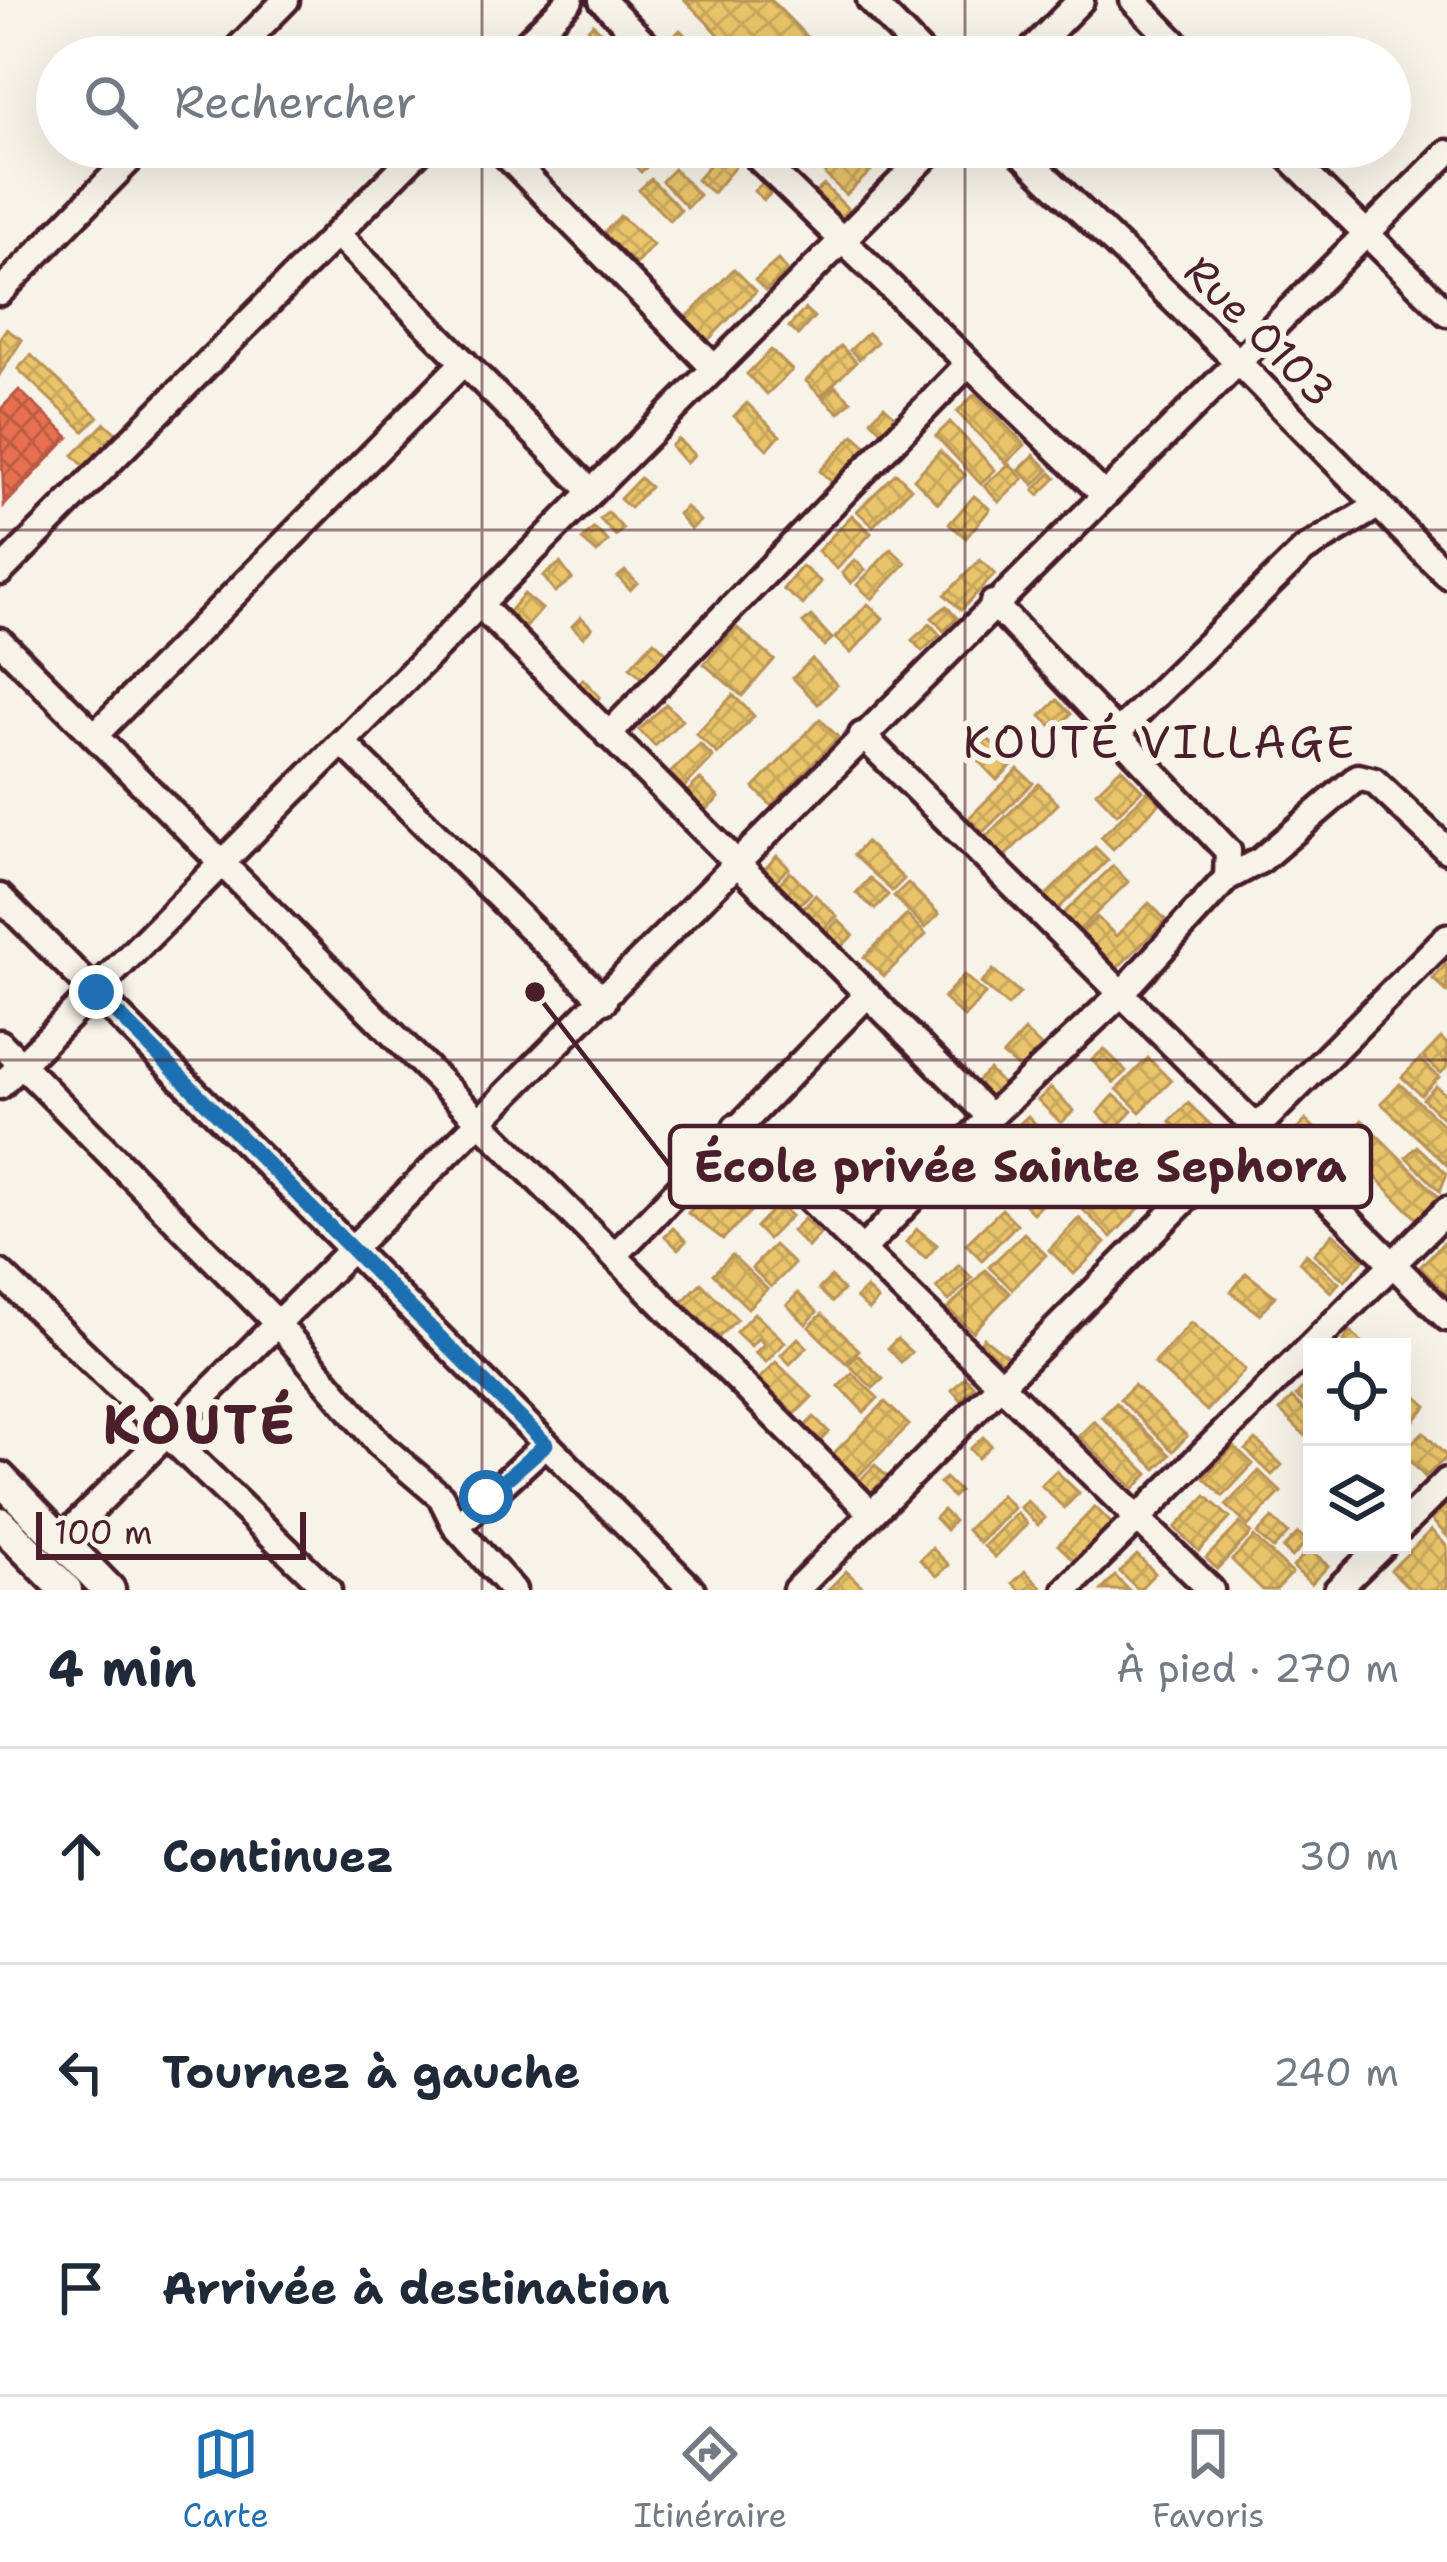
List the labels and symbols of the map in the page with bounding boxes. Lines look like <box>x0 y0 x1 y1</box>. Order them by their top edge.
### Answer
street label: Rue O103 <box>1172 243 1348 419</box>
district label: KOUTÉ VILLAGE <box>963 712 1357 772</box>
route end <box>69 965 123 1019</box>
callout: École privée Sainte Sephora <box>670 1126 1371 1207</box>
text: École privée Sainte Sephora <box>693 1135 1347 1196</box>
district label: KOUTÉ <box>102 1388 298 1460</box>
route start <box>459 1470 513 1524</box>
scale bar <box>36 1506 306 1559</box>

